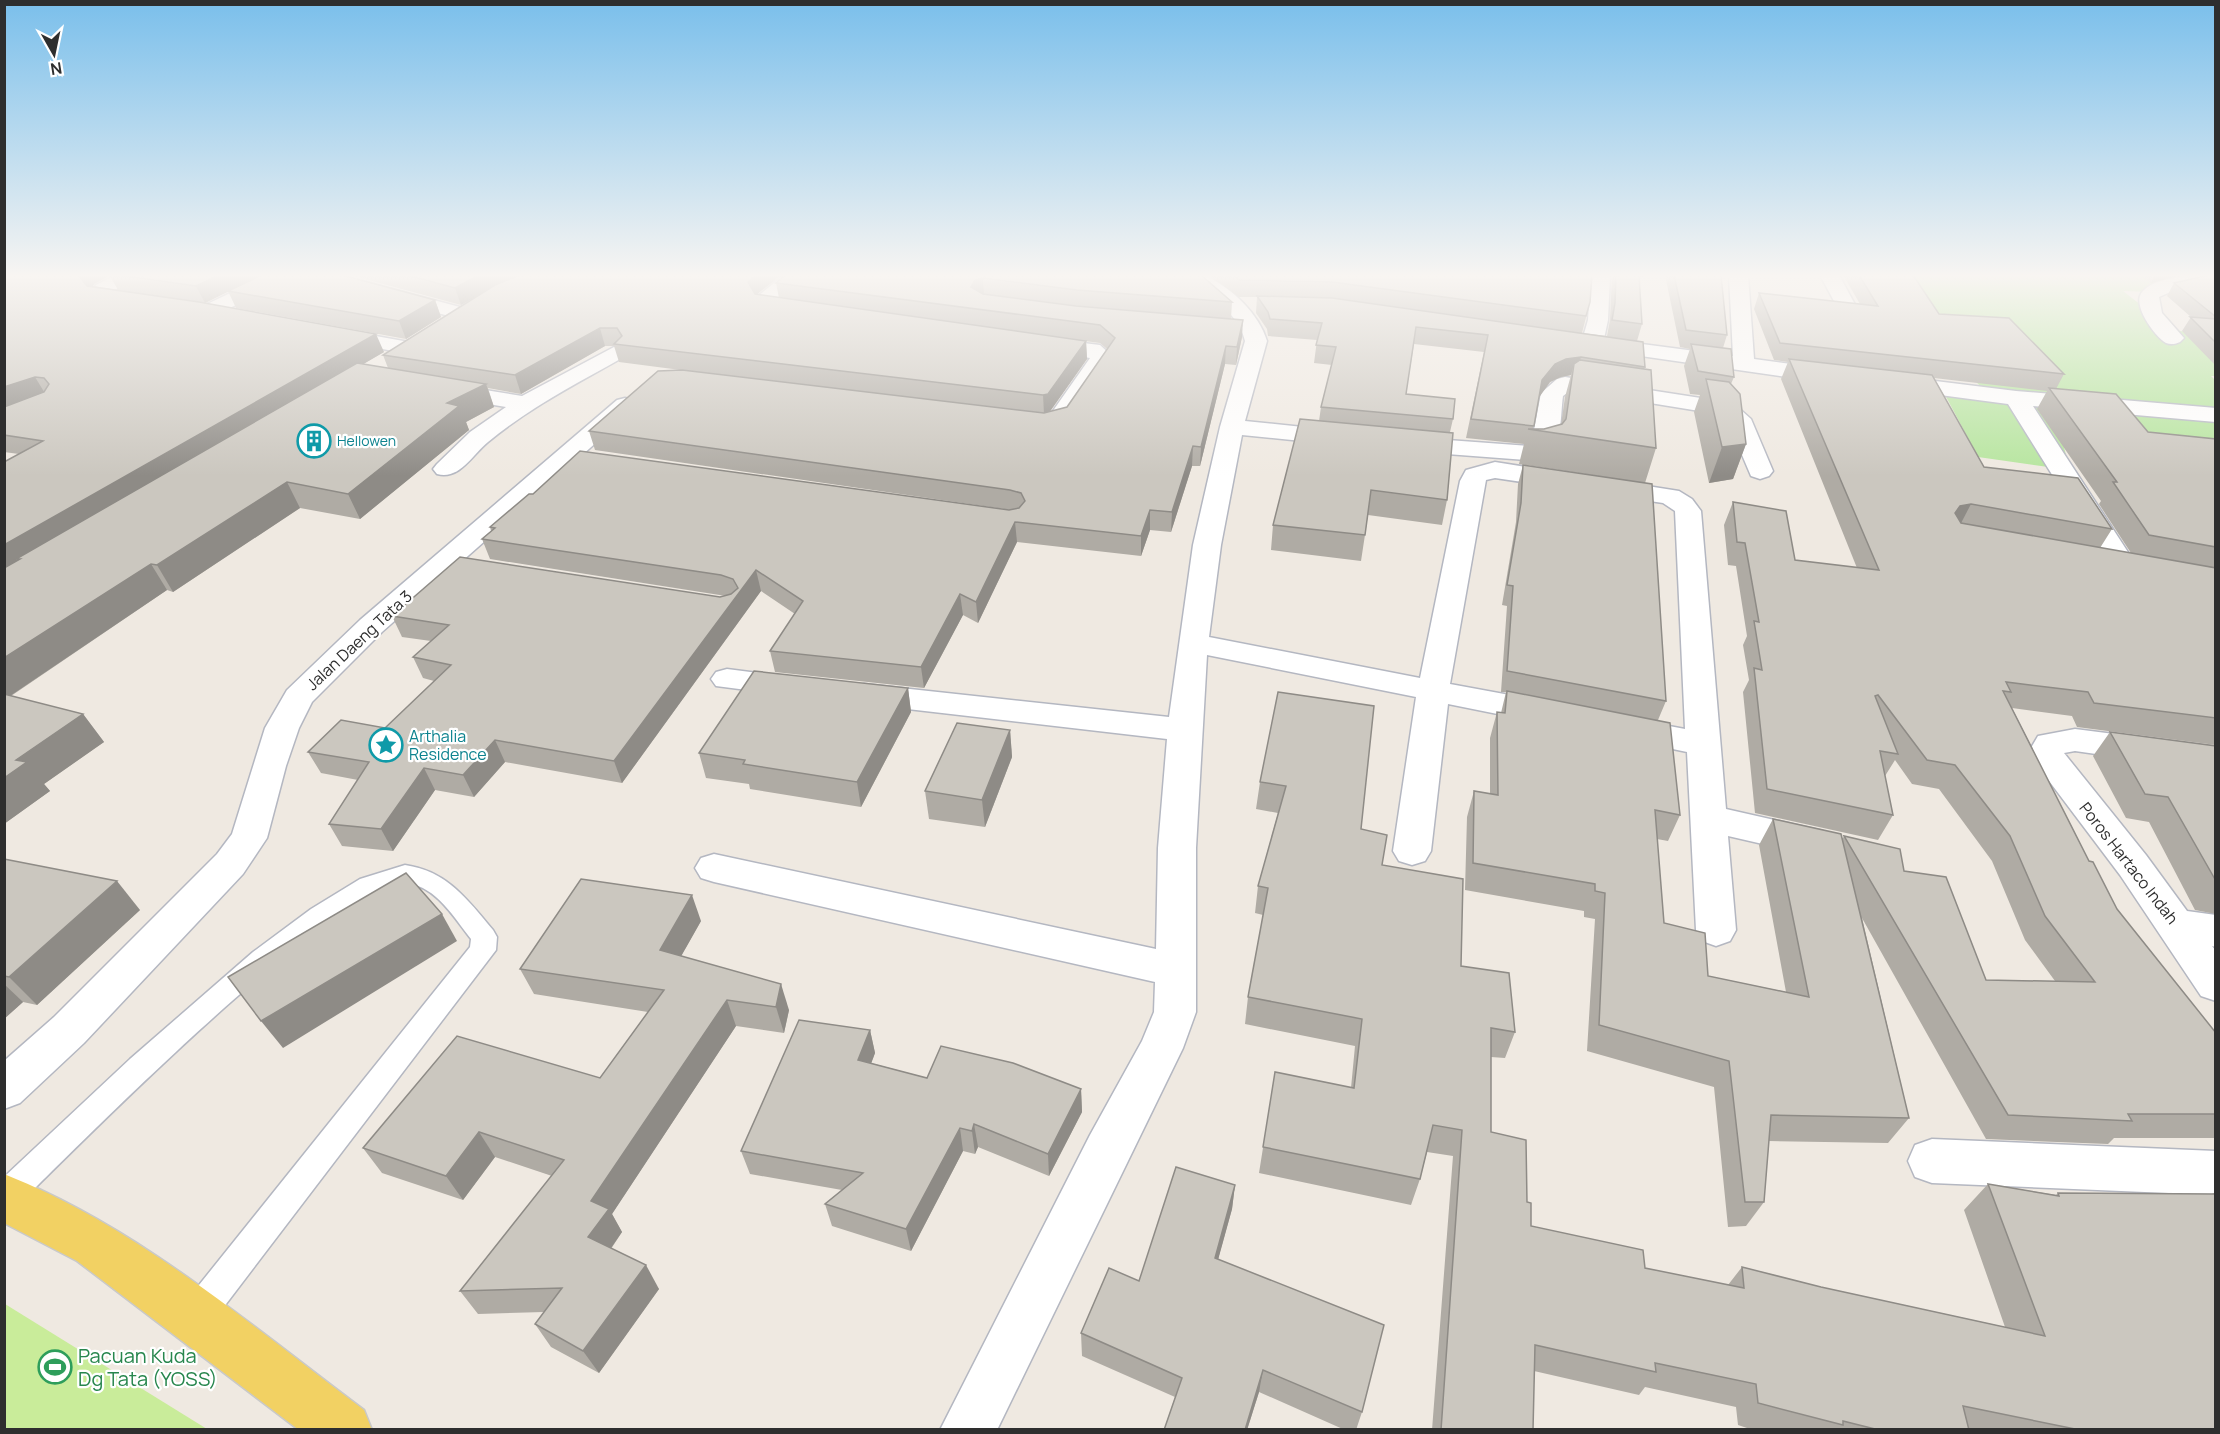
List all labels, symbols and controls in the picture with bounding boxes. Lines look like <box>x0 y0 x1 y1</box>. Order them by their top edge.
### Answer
north arrow <box>24 24 84 84</box>
text: N <box>49 57 64 81</box>
building icon: Hellowen <box>296 423 332 459</box>
place label: Hellowen <box>337 431 396 450</box>
street label: Jalan Daeng Tata 3 <box>301 585 417 695</box>
place label: Arthalia Residence <box>409 725 487 765</box>
place icon: Arthalia Residence <box>368 727 404 763</box>
street label: Poros Hartaco Indah <box>2074 798 2184 928</box>
place label: Pacuan Kuda Dg Tata (YOSS) <box>78 1342 218 1392</box>
sports icon: Pacuan Kuda Dg Tata (YOSS) <box>37 1349 73 1385</box>

